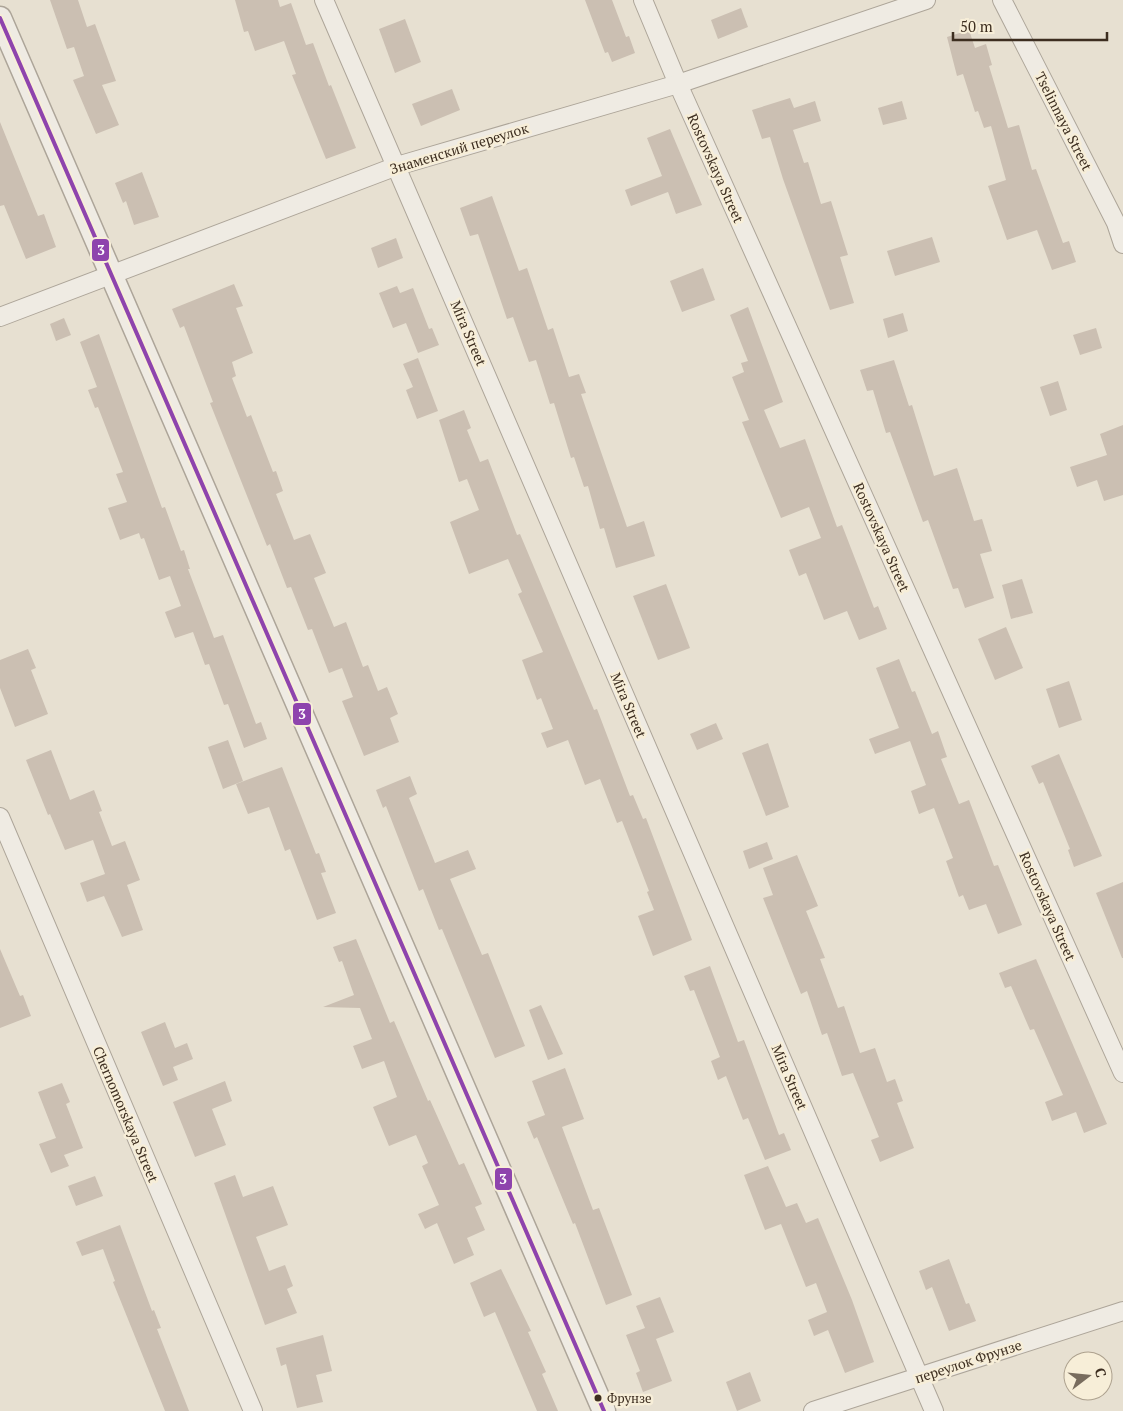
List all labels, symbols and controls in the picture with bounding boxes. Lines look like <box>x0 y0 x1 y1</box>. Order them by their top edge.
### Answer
scale bar <box>953 10 1107 42</box>
text: 50 m <box>960 16 993 36</box>
street label: Tselinnaya Street <box>1031 68 1097 174</box>
street label: Rostovskaya Street <box>683 110 749 226</box>
street label: Знаменский переулок <box>387 118 531 178</box>
line badge: 3 <box>91 238 110 262</box>
text: 3 <box>97 240 105 259</box>
street label: Mira Street <box>447 297 492 369</box>
street label: Rostovskaya Street <box>849 479 915 595</box>
street label: Mira Street <box>607 669 652 741</box>
line badge: 3 <box>292 702 312 726</box>
text: 3 <box>298 704 306 723</box>
street label: Rostovskaya Street <box>1015 848 1081 964</box>
street label: Mira Street <box>768 1041 813 1113</box>
street label: Chernomorskaya Street <box>89 1043 164 1186</box>
line badge: 3 <box>494 1167 513 1191</box>
text: 3 <box>499 1169 507 1188</box>
street label: переулок Фрунзе <box>912 1335 1024 1387</box>
north arrow <box>1063 1351 1113 1401</box>
text: С <box>1091 1365 1111 1379</box>
place label: Фрунзе <box>607 1389 652 1407</box>
marker: Фрунзе <box>593 1393 603 1403</box>

